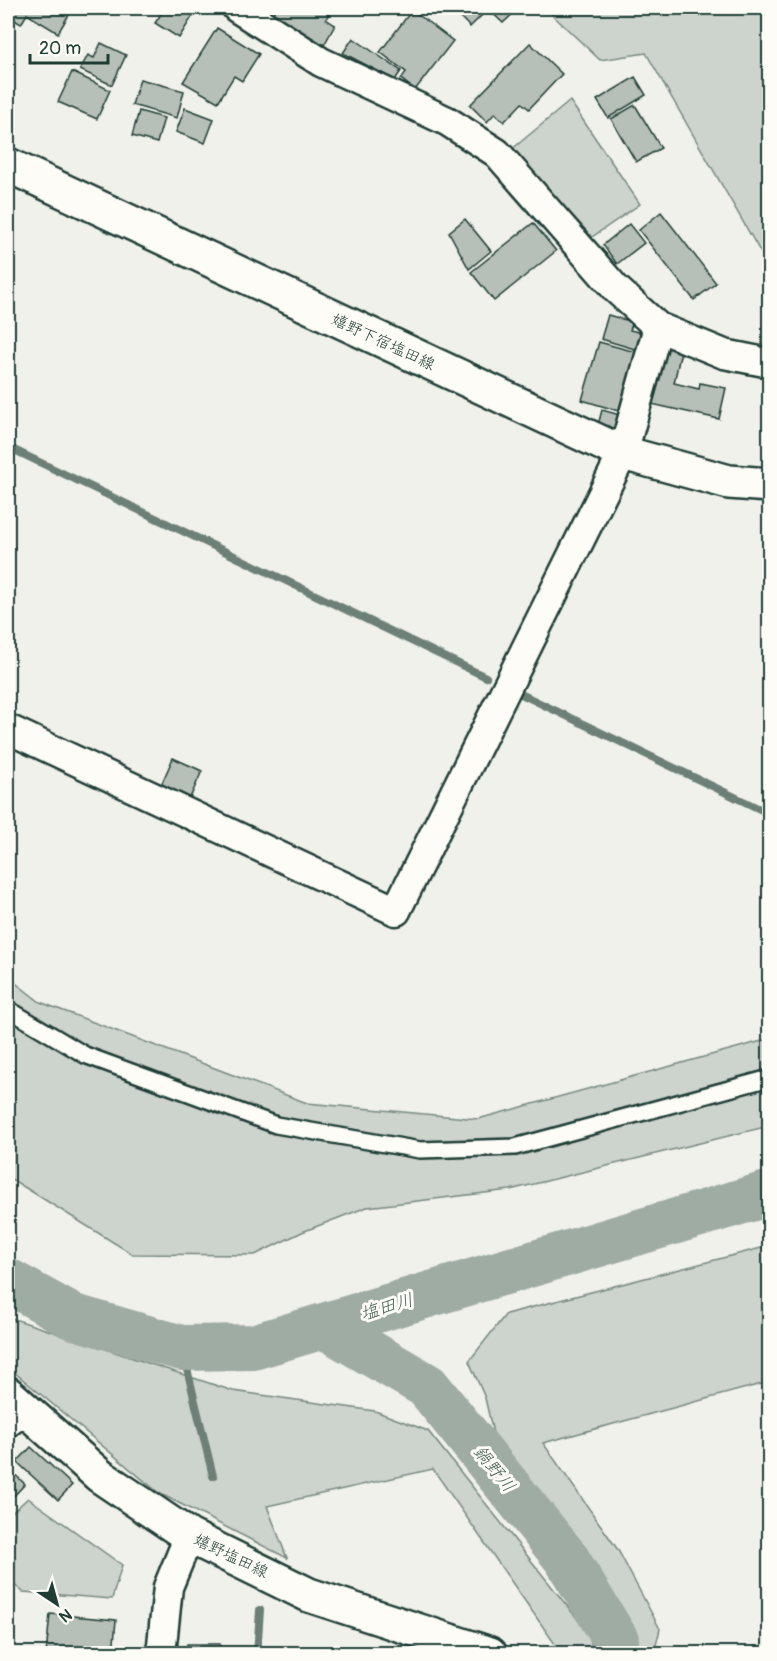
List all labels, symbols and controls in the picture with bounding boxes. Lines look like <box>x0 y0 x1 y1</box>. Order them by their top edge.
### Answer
scale bar <box>30 27 108 65</box>
text: 20 m <box>39 37 81 60</box>
street label: 嬉野下宿塩田線 <box>328 309 438 375</box>
water label: 塩田川 <box>358 1288 416 1326</box>
water label: 鍋野川 <box>468 1441 520 1497</box>
street label: 嬉野塩田線 <box>191 1529 271 1583</box>
north arrow <box>27 1574 87 1634</box>
text: N <box>55 1604 75 1627</box>

